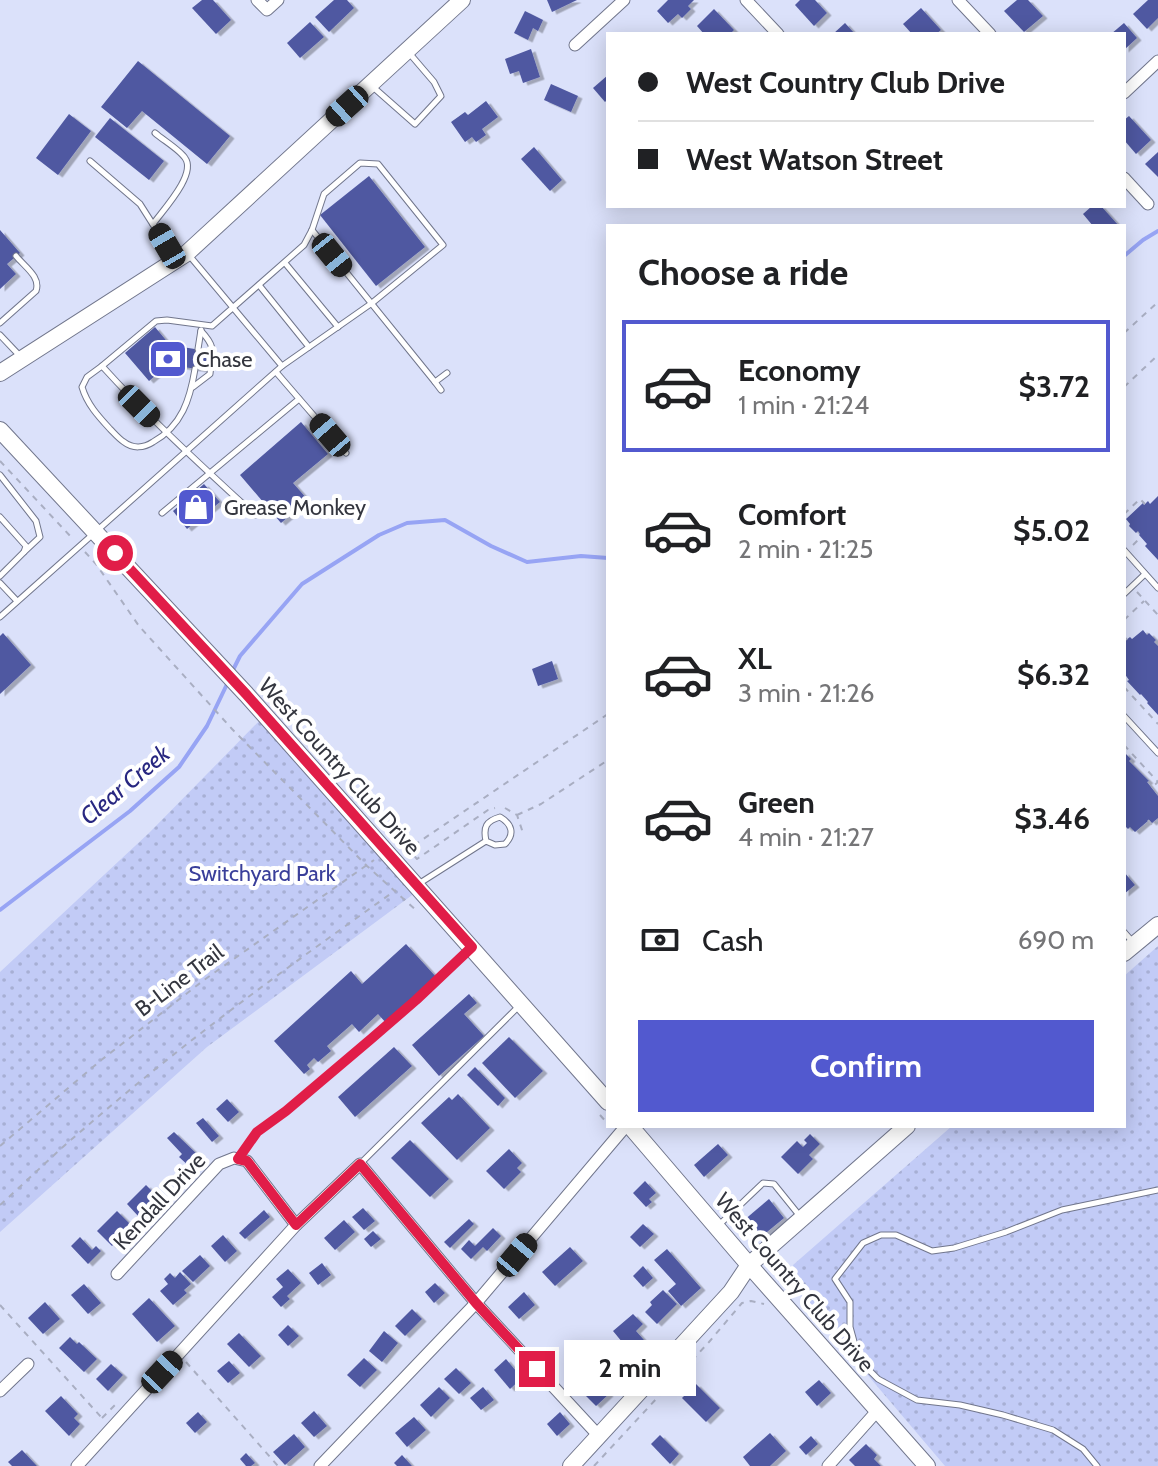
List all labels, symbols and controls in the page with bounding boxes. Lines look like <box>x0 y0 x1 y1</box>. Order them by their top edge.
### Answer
text: West Country Club Drive <box>686 64 1005 101</box>
car <box>321 81 373 131</box>
text: West Watson Street <box>686 141 943 178</box>
car <box>145 219 189 273</box>
car <box>308 229 356 281</box>
text: Choose a ride <box>638 250 848 294</box>
bank icon: Chase <box>147 338 189 380</box>
place label: Chase <box>196 346 252 373</box>
icon: car <box>642 350 714 422</box>
text: Economy <box>738 352 861 389</box>
text: $3.72 <box>1019 368 1090 405</box>
car <box>114 381 164 431</box>
text: 1 min · 21:24 <box>738 389 869 421</box>
car <box>305 409 355 461</box>
shop icon: Grease Monkey <box>175 486 217 528</box>
place label: Grease Monkey <box>224 494 366 521</box>
icon: car <box>642 494 714 566</box>
text: Comfort <box>738 496 846 533</box>
text: $5.02 <box>1013 512 1090 549</box>
text: 2 min · 21:25 <box>738 533 873 565</box>
route start <box>97 535 133 571</box>
icon: car <box>642 638 714 710</box>
text: XL <box>738 640 772 677</box>
text: $6.32 <box>1017 656 1090 693</box>
street label: West Country Club Drive <box>253 672 426 860</box>
text: 3 min · 21:26 <box>738 677 875 709</box>
water label: Clear Creek <box>74 738 176 831</box>
icon: car <box>642 782 714 854</box>
text: Green <box>738 784 815 821</box>
text: $3.46 <box>1014 800 1090 837</box>
text: 4 min · 21:27 <box>738 821 874 853</box>
park label: Switchyard Park <box>188 860 336 887</box>
icon: cash <box>638 918 682 962</box>
text: Cash <box>702 922 764 959</box>
text: 690 m <box>1018 924 1094 956</box>
street label: B-Line Trail <box>130 938 229 1022</box>
button: Confirm <box>638 1020 1094 1112</box>
street label: Kendall Drive <box>108 1147 211 1255</box>
street label: West Country Club Drive <box>709 1187 880 1378</box>
car <box>492 1229 542 1281</box>
callout: 2 min <box>565 1341 697 1397</box>
car <box>137 1346 187 1398</box>
route end <box>519 1351 555 1387</box>
text: 2 min <box>599 1352 661 1384</box>

